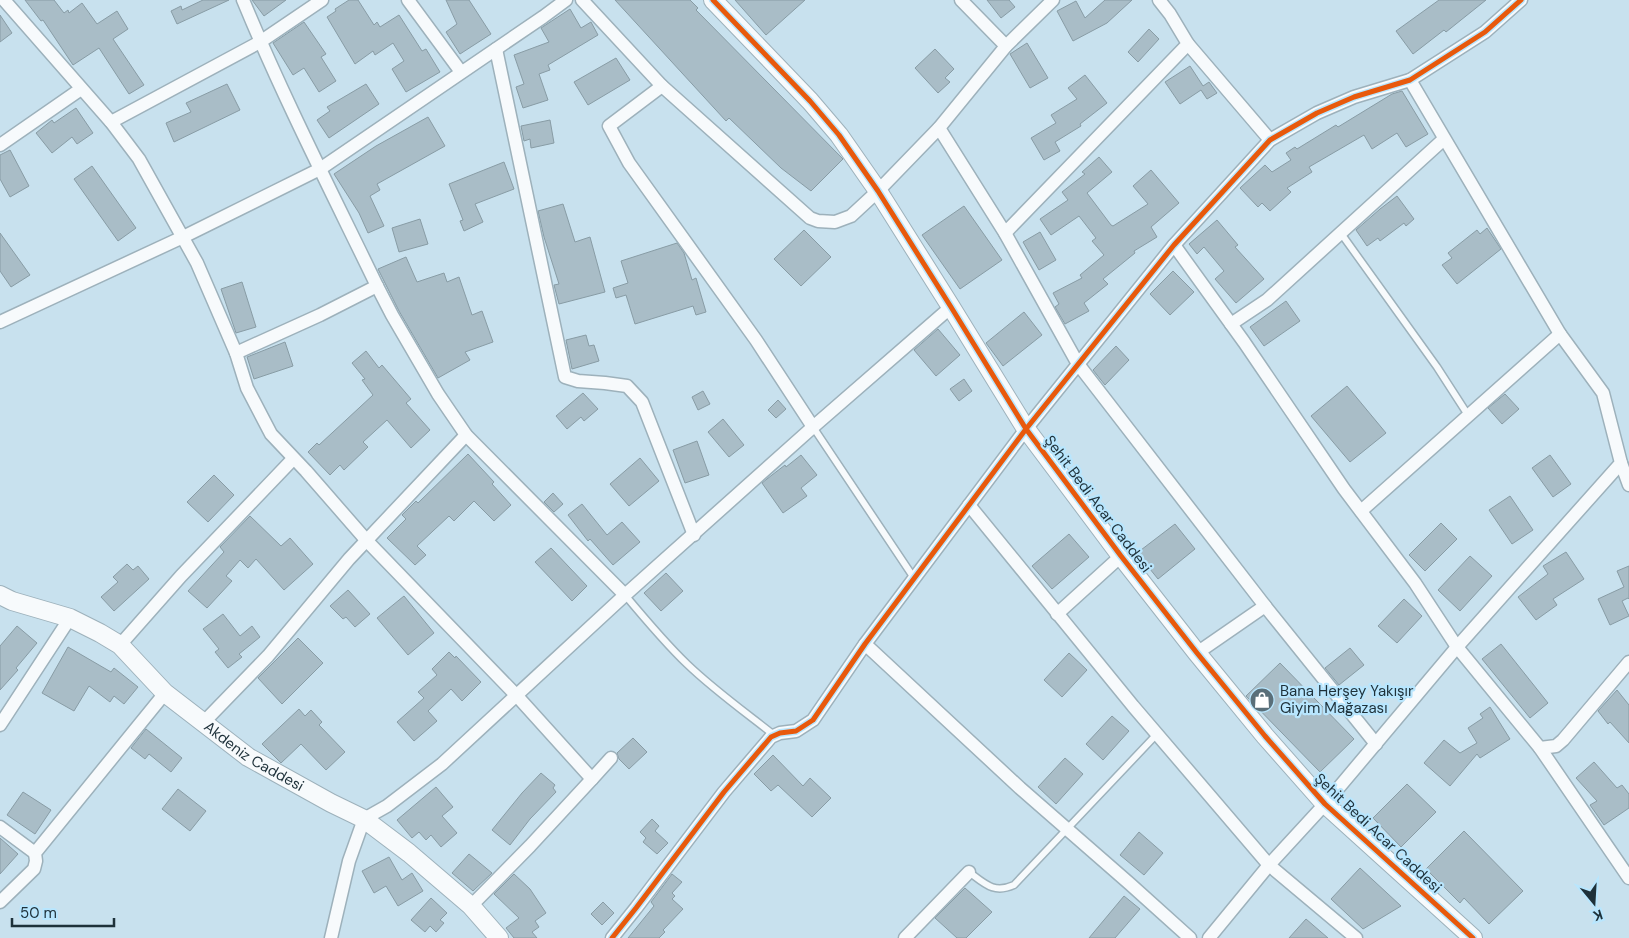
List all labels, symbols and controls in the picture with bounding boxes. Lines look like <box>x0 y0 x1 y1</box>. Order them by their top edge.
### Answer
street label: Şehit Bedi Acar Caddesi <box>1040 431 1156 577</box>
place label: Bana Herşey Yakışır Giyim Mağazası <box>1280 681 1414 718</box>
shop icon: Bana Herşey Yakışır Giyim Mağazası <box>1249 687 1275 713</box>
street label: Akdeniz Caddesi <box>200 717 307 796</box>
street label: Şehit Bedi Acar Caddesi <box>1310 769 1446 897</box>
north arrow <box>1569 878 1619 928</box>
scale bar <box>12 896 115 928</box>
text: 50 m <box>20 903 57 923</box>
text: K <box>1591 905 1605 925</box>

